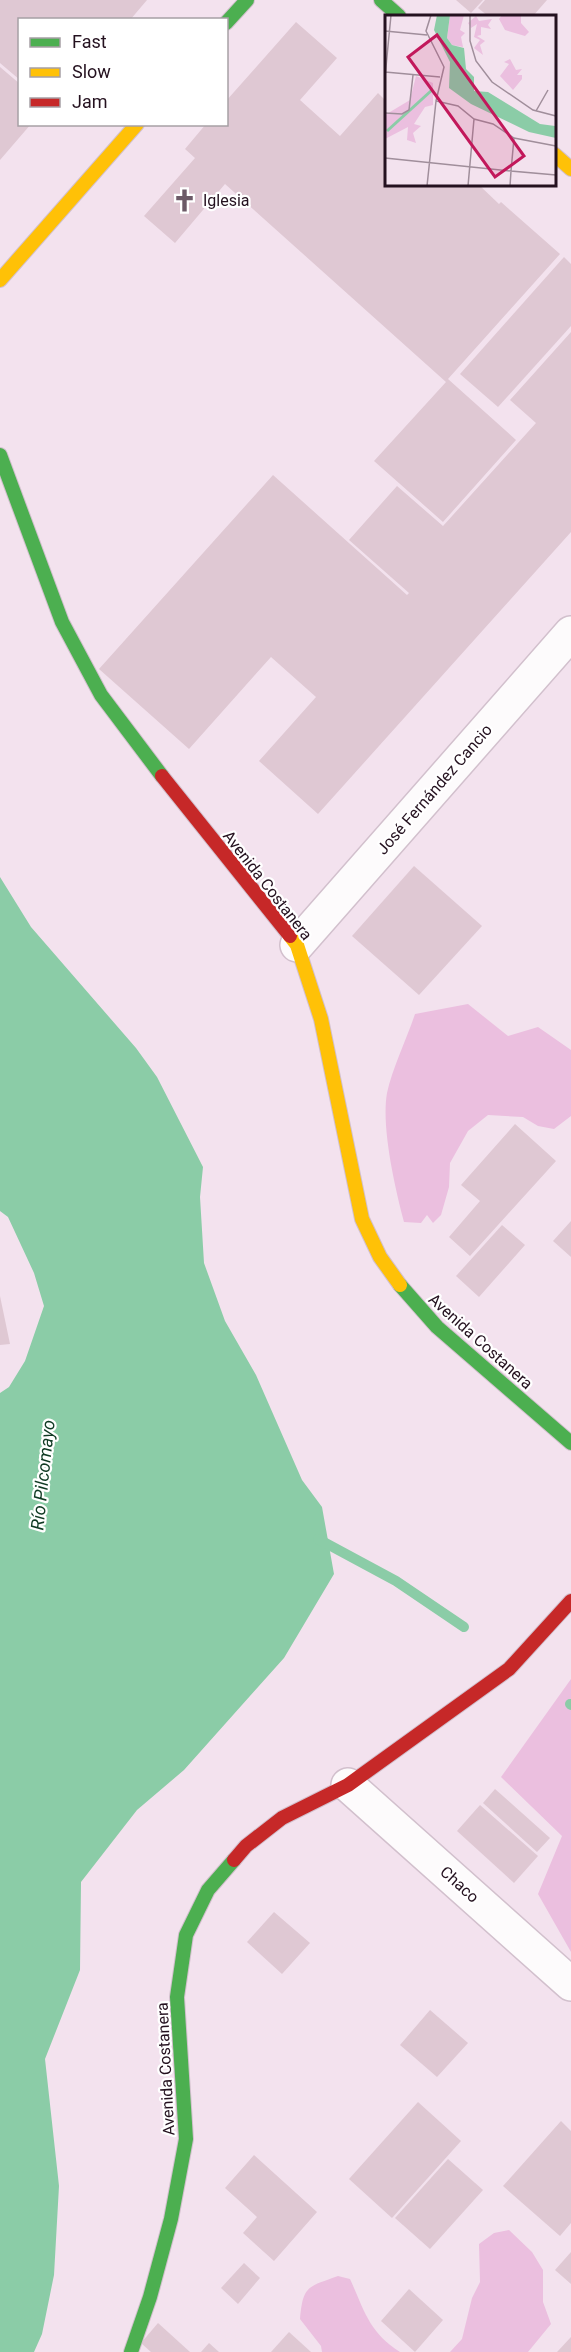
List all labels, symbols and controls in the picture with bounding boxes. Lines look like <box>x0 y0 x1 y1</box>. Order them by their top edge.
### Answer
inset map <box>385 15 556 186</box>
legend <box>18 18 228 126</box>
text: Fast <box>72 31 107 52</box>
text: Slow <box>72 61 111 82</box>
text: Jam <box>72 91 108 112</box>
church icon: Iglesia <box>172 187 198 213</box>
place label: Iglesia <box>203 191 250 210</box>
street label: José Fernández Cancio <box>373 720 496 858</box>
street label: Avenida Costanera <box>219 827 316 944</box>
street label: Avenida Costanera <box>425 1290 537 1393</box>
water label: Río Pilcomayo <box>26 1419 59 1531</box>
street label: Chaco <box>436 1862 483 1907</box>
street label: Avenida Costanera <box>153 2002 178 2136</box>

